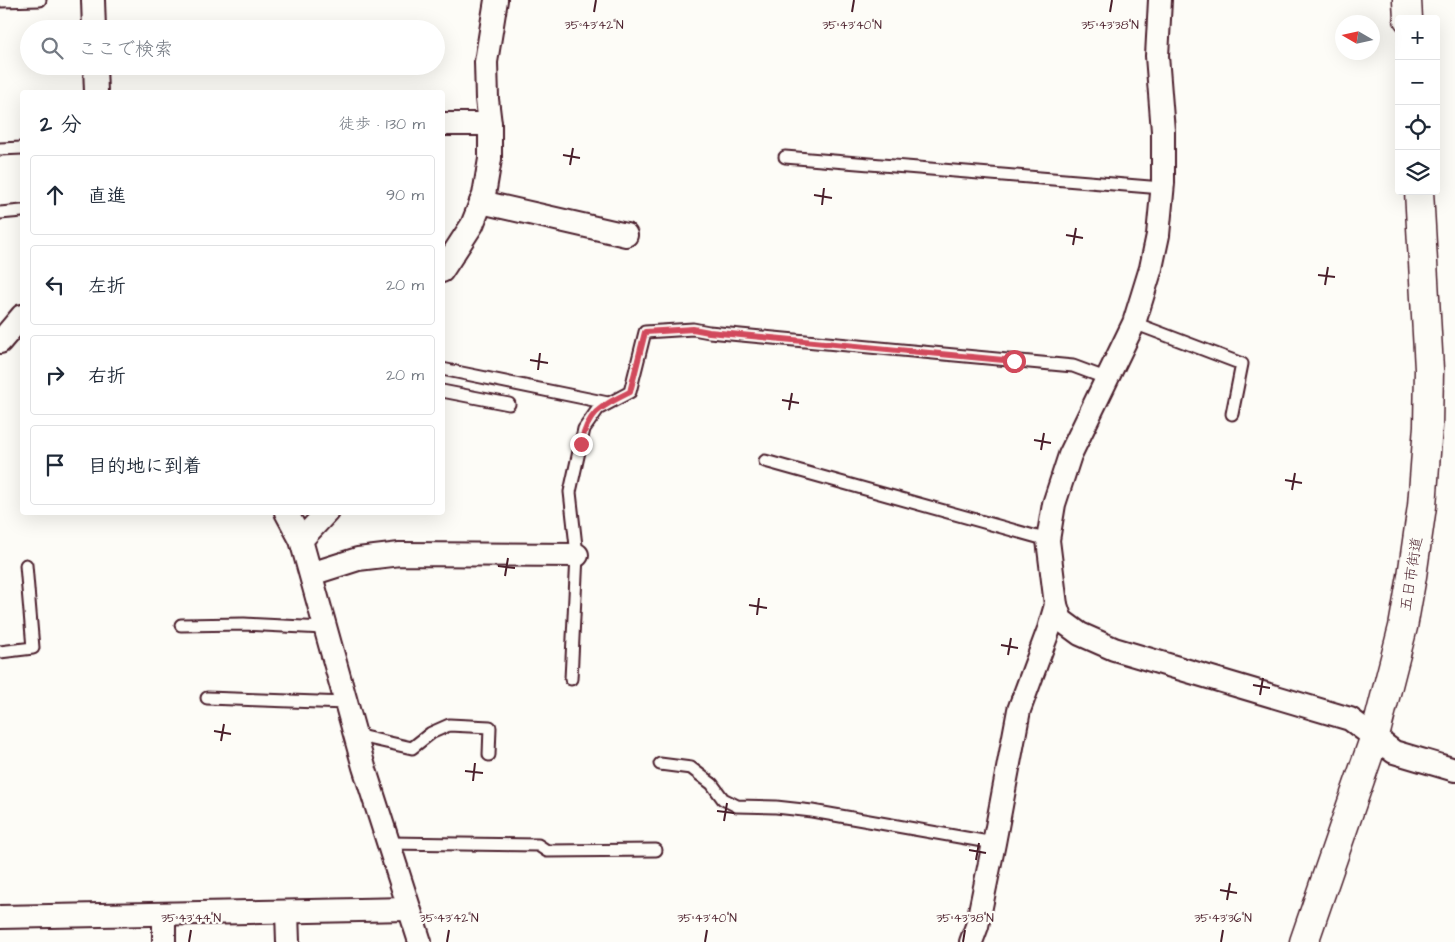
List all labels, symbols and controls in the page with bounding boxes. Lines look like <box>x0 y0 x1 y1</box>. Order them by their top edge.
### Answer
north arrow <box>1335 15 1380 60</box>
map controls <box>1395 15 1440 195</box>
button: + <box>1395 15 1440 60</box>
text: 35°43'42"N <box>565 17 624 34</box>
text: 35°43'40"N <box>822 17 882 34</box>
text: 35°43'38"N <box>1081 17 1139 34</box>
search box <box>20 20 445 75</box>
icon: search <box>38 34 66 62</box>
text: ここで検索 <box>78 36 173 63</box>
button: − <box>1395 60 1440 105</box>
button: locate <box>1395 105 1440 150</box>
text: 2 分 <box>40 110 81 139</box>
text: 徒歩 · 130 m <box>339 113 425 135</box>
button: layers <box>1395 150 1440 195</box>
icon: ahead <box>41 181 69 209</box>
text: 直進 <box>88 183 126 210</box>
text: 90 m <box>386 184 424 206</box>
icon: left <box>41 271 69 299</box>
text: 左折 <box>88 273 126 300</box>
text: 20 m <box>386 274 424 296</box>
route start <box>1003 350 1026 373</box>
icon: right <box>41 361 69 389</box>
text: 右折 <box>88 363 126 390</box>
text: 20 m <box>386 364 424 386</box>
route end <box>570 433 593 456</box>
icon: arrive <box>41 451 69 479</box>
text: 目的地に到着 <box>88 453 202 480</box>
street label: 五日市街道 <box>1395 535 1428 613</box>
text: 35°43'44"N <box>161 910 222 927</box>
text: 35°43'42"N <box>420 910 479 927</box>
text: 35°43'40"N <box>677 910 737 927</box>
text: 35°43'38"N <box>936 910 994 927</box>
text: 35°43'36"N <box>1194 910 1252 927</box>

